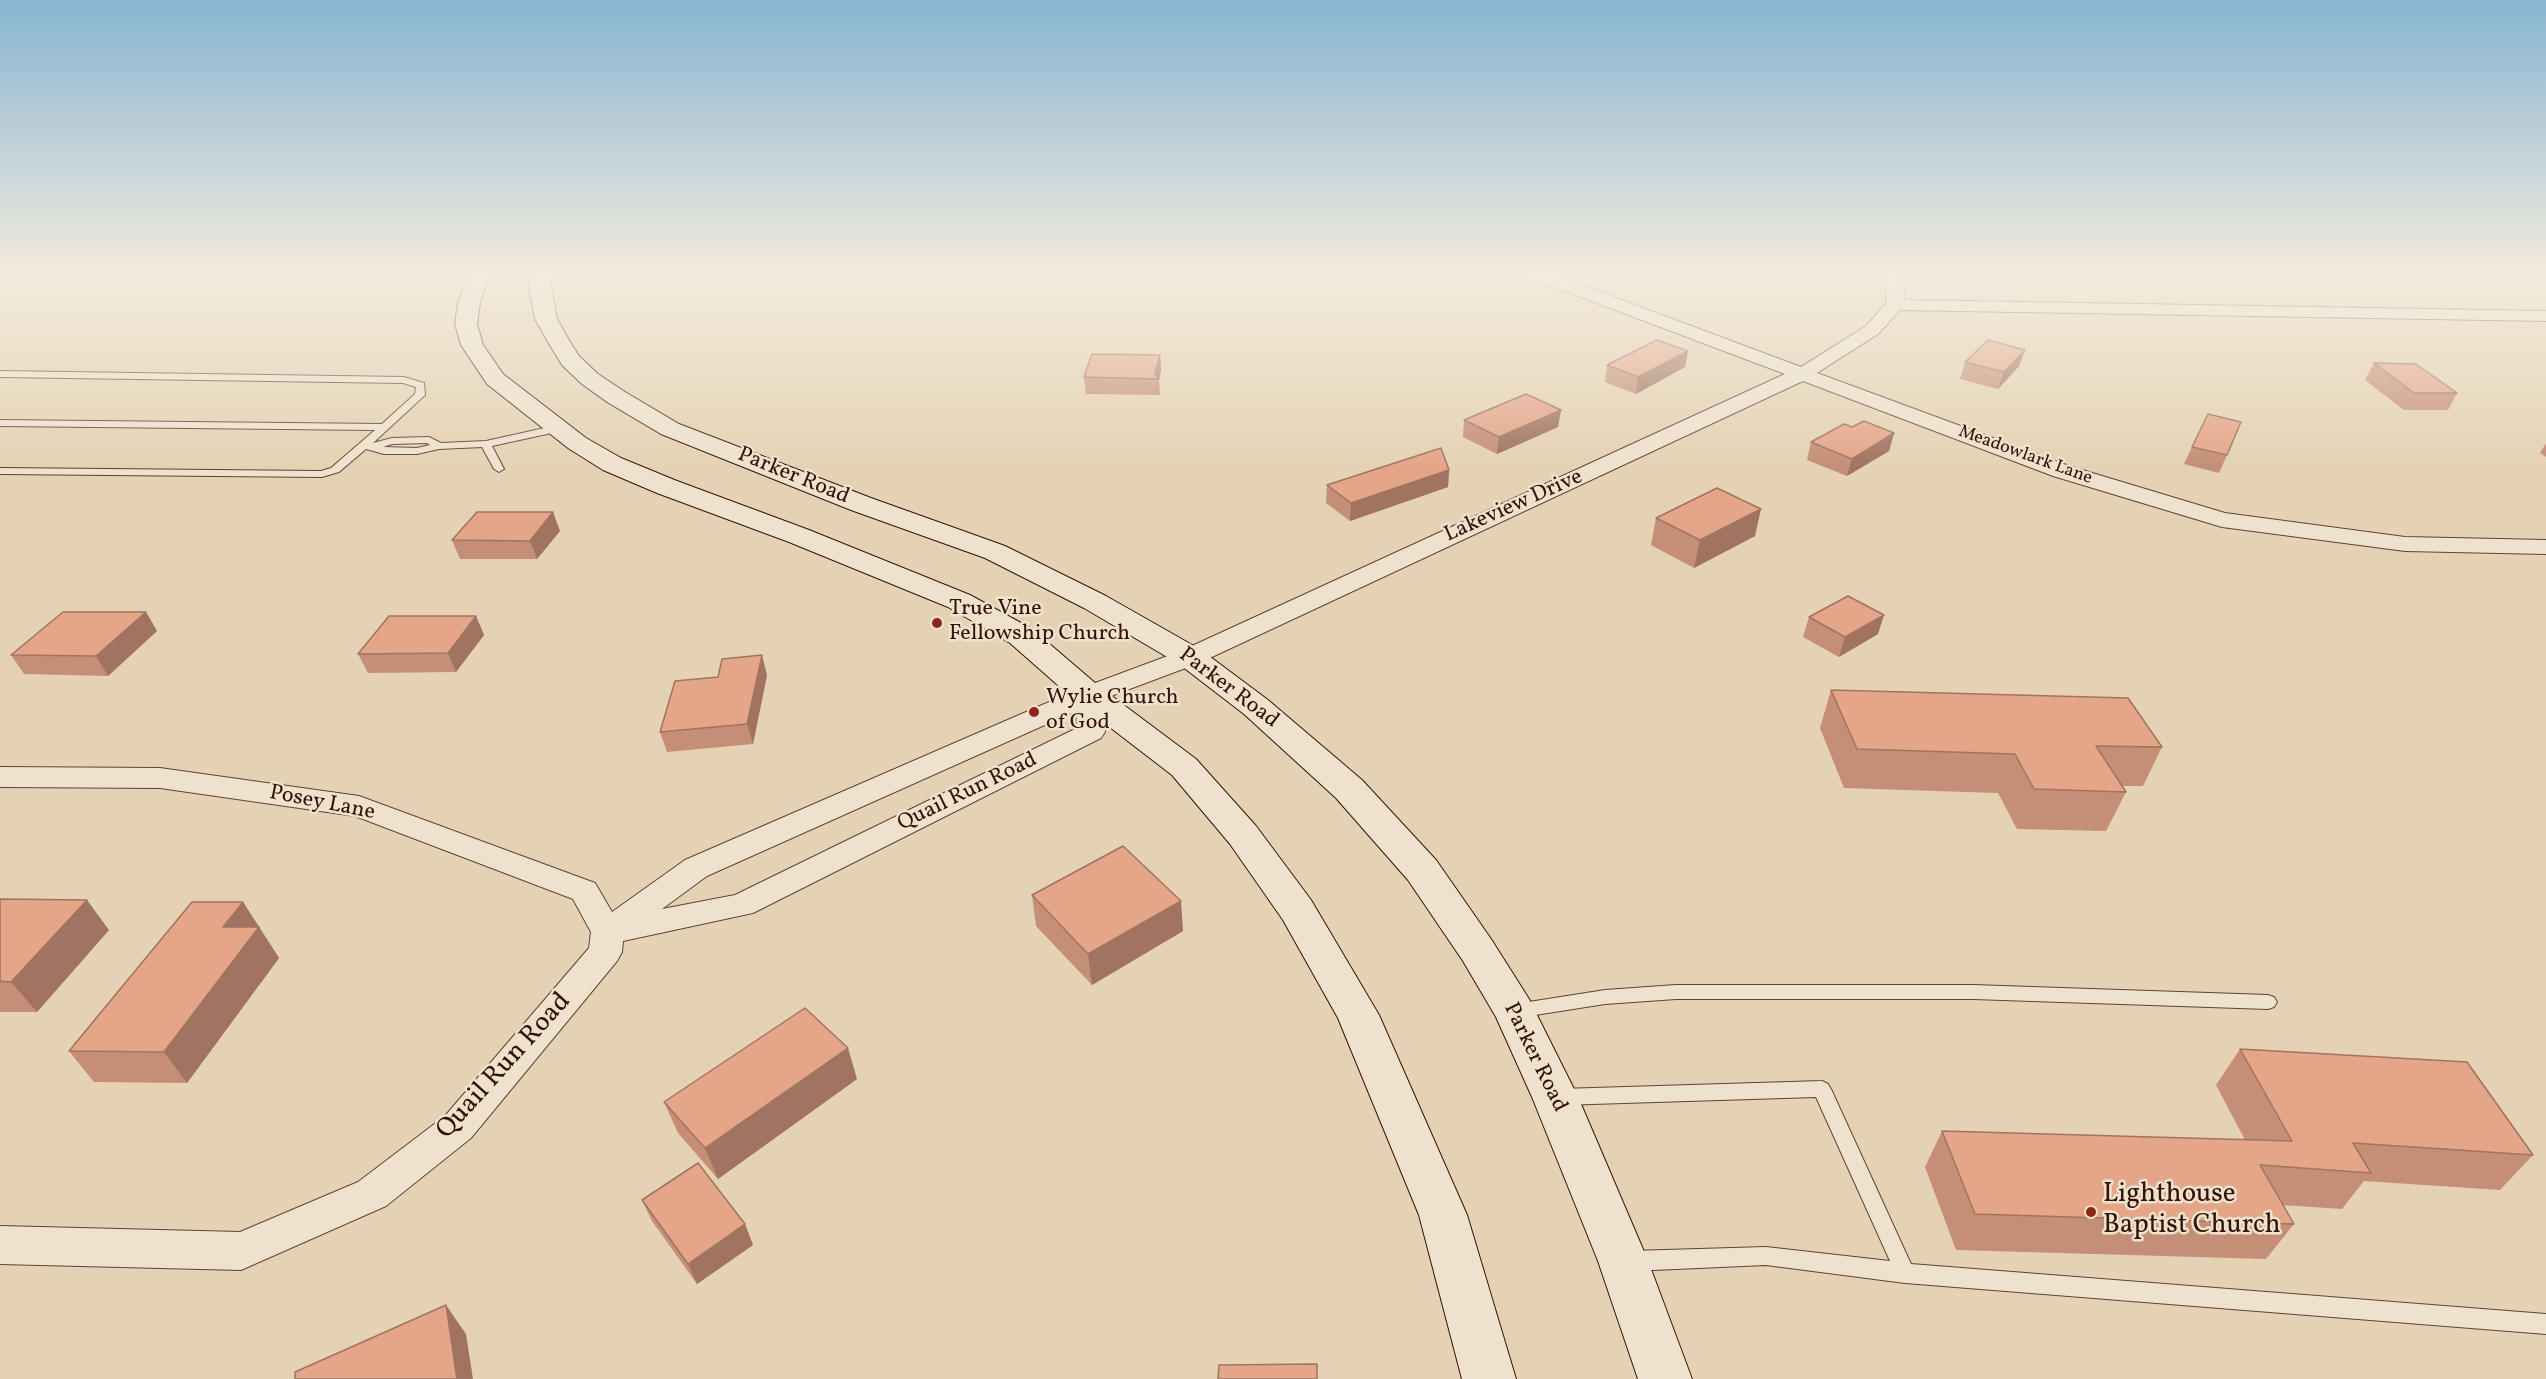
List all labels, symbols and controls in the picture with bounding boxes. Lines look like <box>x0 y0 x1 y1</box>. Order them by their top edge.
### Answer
street label: Meadowlark Lane <box>1955 422 2095 490</box>
street label: Parker Road <box>733 443 853 511</box>
street label: Lakeview Drive <box>1441 465 1587 549</box>
place label: True Vine Fellowship Church <box>949 597 1130 648</box>
marker: True Vine Fellowship Church <box>930 616 944 630</box>
street label: Parker Road <box>1173 643 1283 735</box>
place label: Wylie Church of God <box>1046 686 1179 738</box>
marker: Wylie Church of God <box>1027 705 1041 719</box>
street label: Quail Run Road <box>894 748 1042 838</box>
street label: Posey Lane <box>267 781 377 827</box>
street label: Quail Run Road <box>431 987 579 1147</box>
street label: Parker Road <box>1496 999 1572 1117</box>
place label: Lighthouse Baptist Church <box>2103 1180 2281 1243</box>
marker: Lighthouse Baptist Church <box>2084 1205 2098 1219</box>

